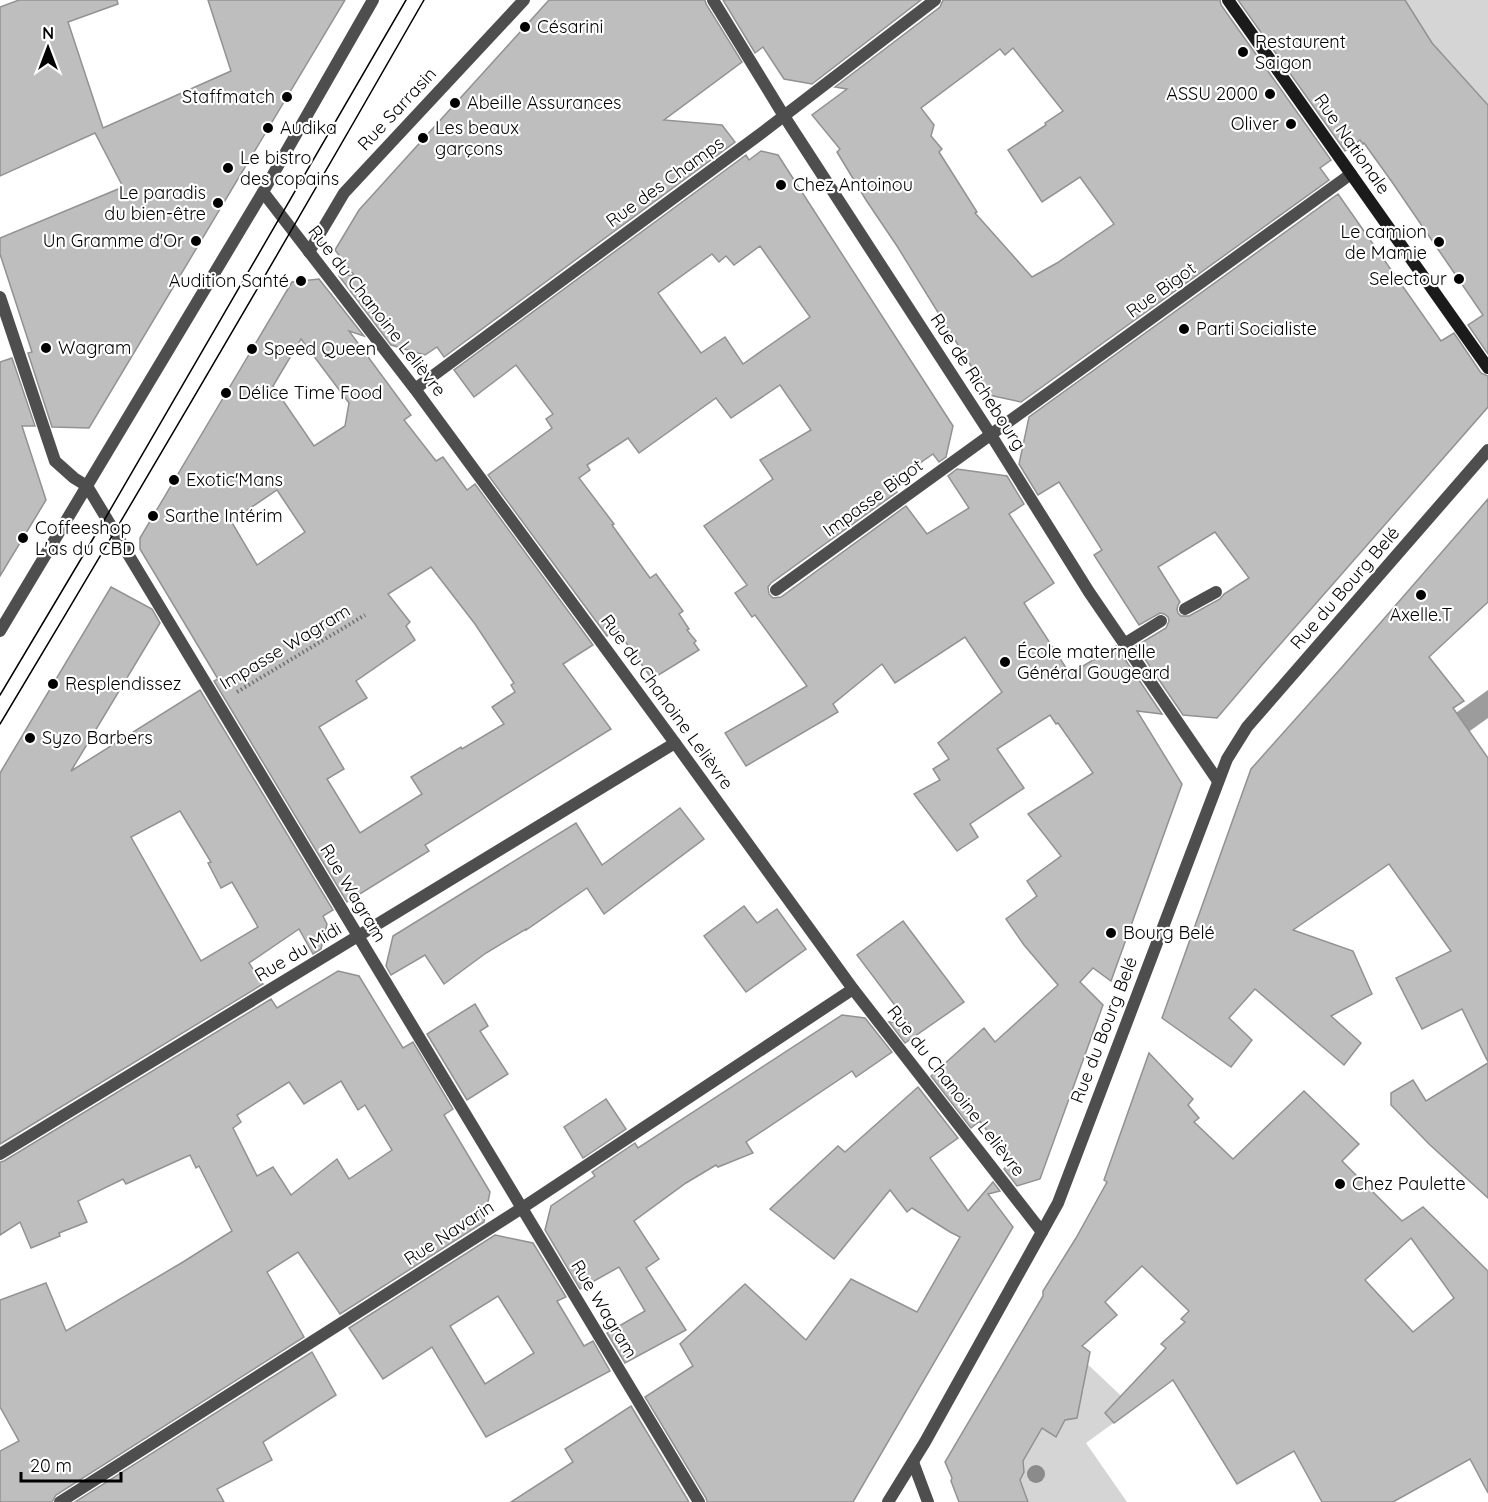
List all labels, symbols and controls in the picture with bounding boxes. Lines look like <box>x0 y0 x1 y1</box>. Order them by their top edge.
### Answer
place label: Césarini <box>537 15 603 38</box>
north arrow <box>18 18 78 78</box>
marker: Césarini <box>518 20 532 34</box>
text: N <box>42 23 54 43</box>
place label: Restaurent Saigon <box>1255 30 1346 74</box>
marker: Restaurent Saigon <box>1236 45 1250 59</box>
street label: Rue Sarrasin <box>352 62 441 155</box>
place label: ASSU 2000 <box>1166 82 1258 105</box>
place label: Staffmatch <box>182 85 275 108</box>
marker: ASSU 2000 <box>1263 87 1277 101</box>
street label: Rue Nationale <box>1309 89 1396 198</box>
marker: Staffmatch <box>280 90 294 104</box>
place label: Abeille Assurances <box>467 91 622 114</box>
marker: Abeille Assurances <box>448 96 462 110</box>
place label: Oliver <box>1231 112 1279 135</box>
place label: Audika <box>280 116 337 139</box>
place label: Les beaux garçons <box>435 116 519 160</box>
marker: Oliver <box>1284 117 1298 131</box>
marker: Audika <box>261 121 275 135</box>
marker: Les beaux garçons <box>416 131 430 145</box>
street label: Rue des Champs <box>601 131 728 232</box>
place label: Le bistro des copains <box>240 146 339 190</box>
marker: Le bistro des copains <box>221 161 235 175</box>
place label: Chez Antoinou <box>793 173 913 196</box>
marker: Chez Antoinou <box>774 178 788 192</box>
place label: Le paradis du bien-être <box>104 181 206 225</box>
marker: Le paradis du bien-être <box>211 196 225 210</box>
street label: Rue du Chanoine Lelièvre <box>303 220 451 401</box>
place label: Le camion de Mamie <box>1341 220 1427 264</box>
place label: Un Gramme d'Or <box>43 229 184 252</box>
marker: Un Gramme d'Or <box>189 234 203 248</box>
marker: Le camion de Mamie <box>1432 235 1446 249</box>
street label: Rue Bigot <box>1121 257 1200 323</box>
place label: Selectour <box>1369 267 1447 290</box>
place label: Audition Santé <box>169 269 289 292</box>
marker: Selectour <box>1452 272 1466 286</box>
marker: Audition Santé <box>294 274 308 288</box>
street label: Rue de Richebourg <box>926 309 1031 455</box>
place label: Parti Socialiste <box>1196 317 1317 340</box>
marker: Parti Socialiste <box>1177 322 1191 336</box>
place label: Wagram <box>58 336 131 359</box>
place label: Speed Queen <box>264 337 376 360</box>
marker: Wagram <box>39 341 53 355</box>
marker: Speed Queen <box>245 342 259 356</box>
place label: Délice Time Food <box>238 381 382 404</box>
marker: Délice Time Food <box>219 386 233 400</box>
street label: Impasse Bigot <box>818 454 927 542</box>
place label: Exotic'Mans <box>186 468 283 491</box>
marker: Exotic'Mans <box>167 473 181 487</box>
place label: Sarthe Intérim <box>165 504 283 527</box>
marker: Sarthe Intérim <box>146 509 160 523</box>
place label: Coffeeshop L'as du CBD <box>35 516 135 560</box>
street label: Rue du Bourg Belé <box>1285 522 1404 654</box>
marker: Coffeeshop L'as du CBD <box>16 531 30 545</box>
marker: Axelle.T <box>1414 588 1428 602</box>
street label: Impasse Wagram <box>215 599 354 695</box>
place label: Axelle.T <box>1390 603 1452 626</box>
street label: Rue du Chanoine Lelièvre <box>596 610 739 794</box>
place label: École maternelle Général Gougeard <box>1017 640 1170 684</box>
marker: École maternelle Général Gougeard <box>998 655 1012 669</box>
place label: Resplendissez <box>65 672 181 695</box>
marker: Resplendissez <box>46 677 60 691</box>
place label: Syzo Barbers <box>42 726 153 749</box>
marker: Syzo Barbers <box>23 731 37 745</box>
street label: Rue Wagram <box>315 839 392 946</box>
street label: Rue du Midi <box>250 917 345 986</box>
place label: Bourg Belé <box>1123 921 1215 944</box>
marker: Bourg Belé <box>1104 926 1118 940</box>
street label: Rue du Bourg Belé <box>1065 953 1142 1106</box>
street label: Rue du Chanoine Lelièvre <box>882 1000 1030 1181</box>
place label: Chez Paulette <box>1352 1172 1466 1195</box>
marker: Chez Paulette <box>1333 1177 1347 1191</box>
street label: Rue Navarin <box>399 1195 498 1270</box>
street label: Rue Wagram <box>566 1255 643 1362</box>
scale bar <box>21 1445 122 1483</box>
text: 20 m <box>30 1454 72 1477</box>

